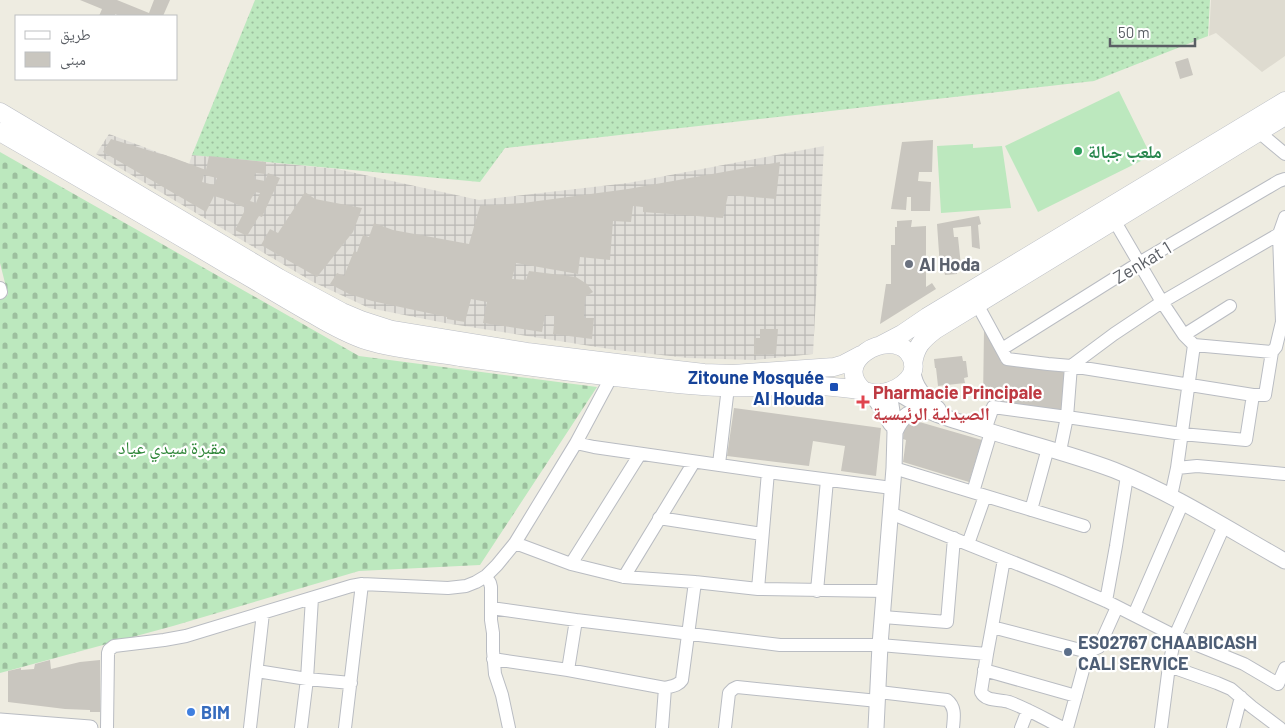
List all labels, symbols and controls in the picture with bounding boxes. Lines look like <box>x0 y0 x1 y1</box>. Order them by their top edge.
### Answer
legend <box>15 15 178 80</box>
scale bar <box>1110 15 1195 47</box>
text: 50 m <box>1118 23 1150 41</box>
text: طريق <box>60 25 91 45</box>
text: مبنى <box>60 50 86 70</box>
place label: ملعب جبالة <box>1088 140 1162 163</box>
marker: ملعب جبالة <box>1072 145 1084 157</box>
street label: Zenkat 1 <box>1109 236 1175 288</box>
place label: Al Hoda <box>919 253 980 275</box>
marker: Al Hoda <box>903 258 915 270</box>
place label: Zitoune Mosquée Al Houda <box>688 366 824 409</box>
marker: Zitoune Mosquée Al Houda <box>828 381 840 393</box>
place label: Pharmacie Principale الصيدلية الرئيسية <box>873 381 1043 424</box>
marker: Pharmacie Principale الصيدلية الرئيسية <box>857 396 869 408</box>
park label: مقبرة سيدي عياد <box>118 436 226 463</box>
place label: ES02767 CHAABICASH CALI SERVICE <box>1078 631 1257 674</box>
marker: ES02767 CHAABICASH CALI SERVICE <box>1062 646 1074 658</box>
place label: BIM <box>201 701 230 723</box>
marker: BIM <box>185 706 197 718</box>

